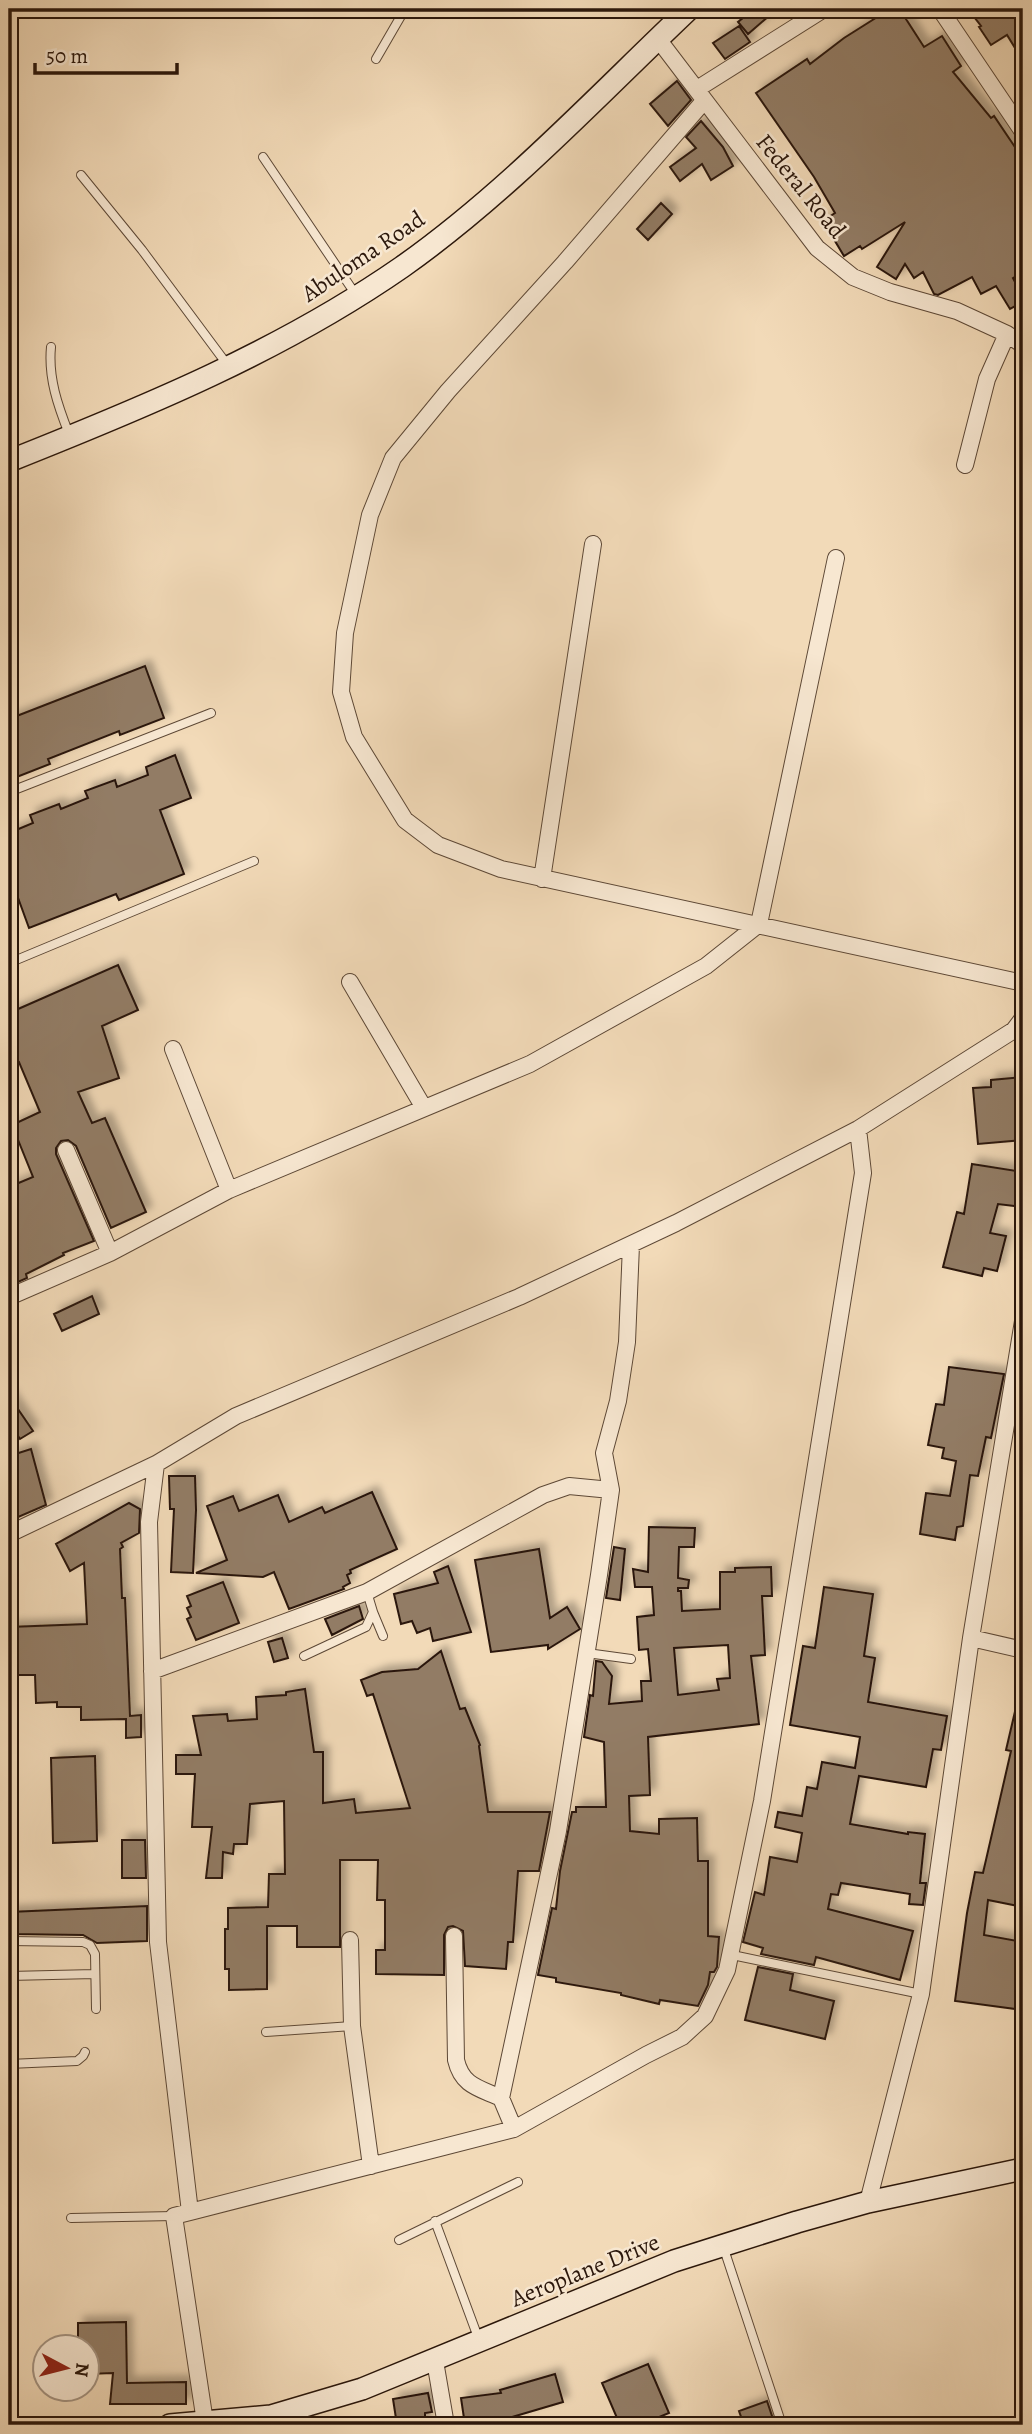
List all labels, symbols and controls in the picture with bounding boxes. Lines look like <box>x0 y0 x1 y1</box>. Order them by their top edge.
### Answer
scale bar <box>35 32 177 76</box>
text: 50 m <box>46 42 88 70</box>
street label: Federal Road <box>749 127 853 245</box>
street label: Abuloma Road <box>294 203 431 310</box>
street label: Aeroplane Drive <box>505 2226 664 2315</box>
north arrow <box>32 2332 102 2402</box>
text: N <box>68 2361 96 2379</box>

